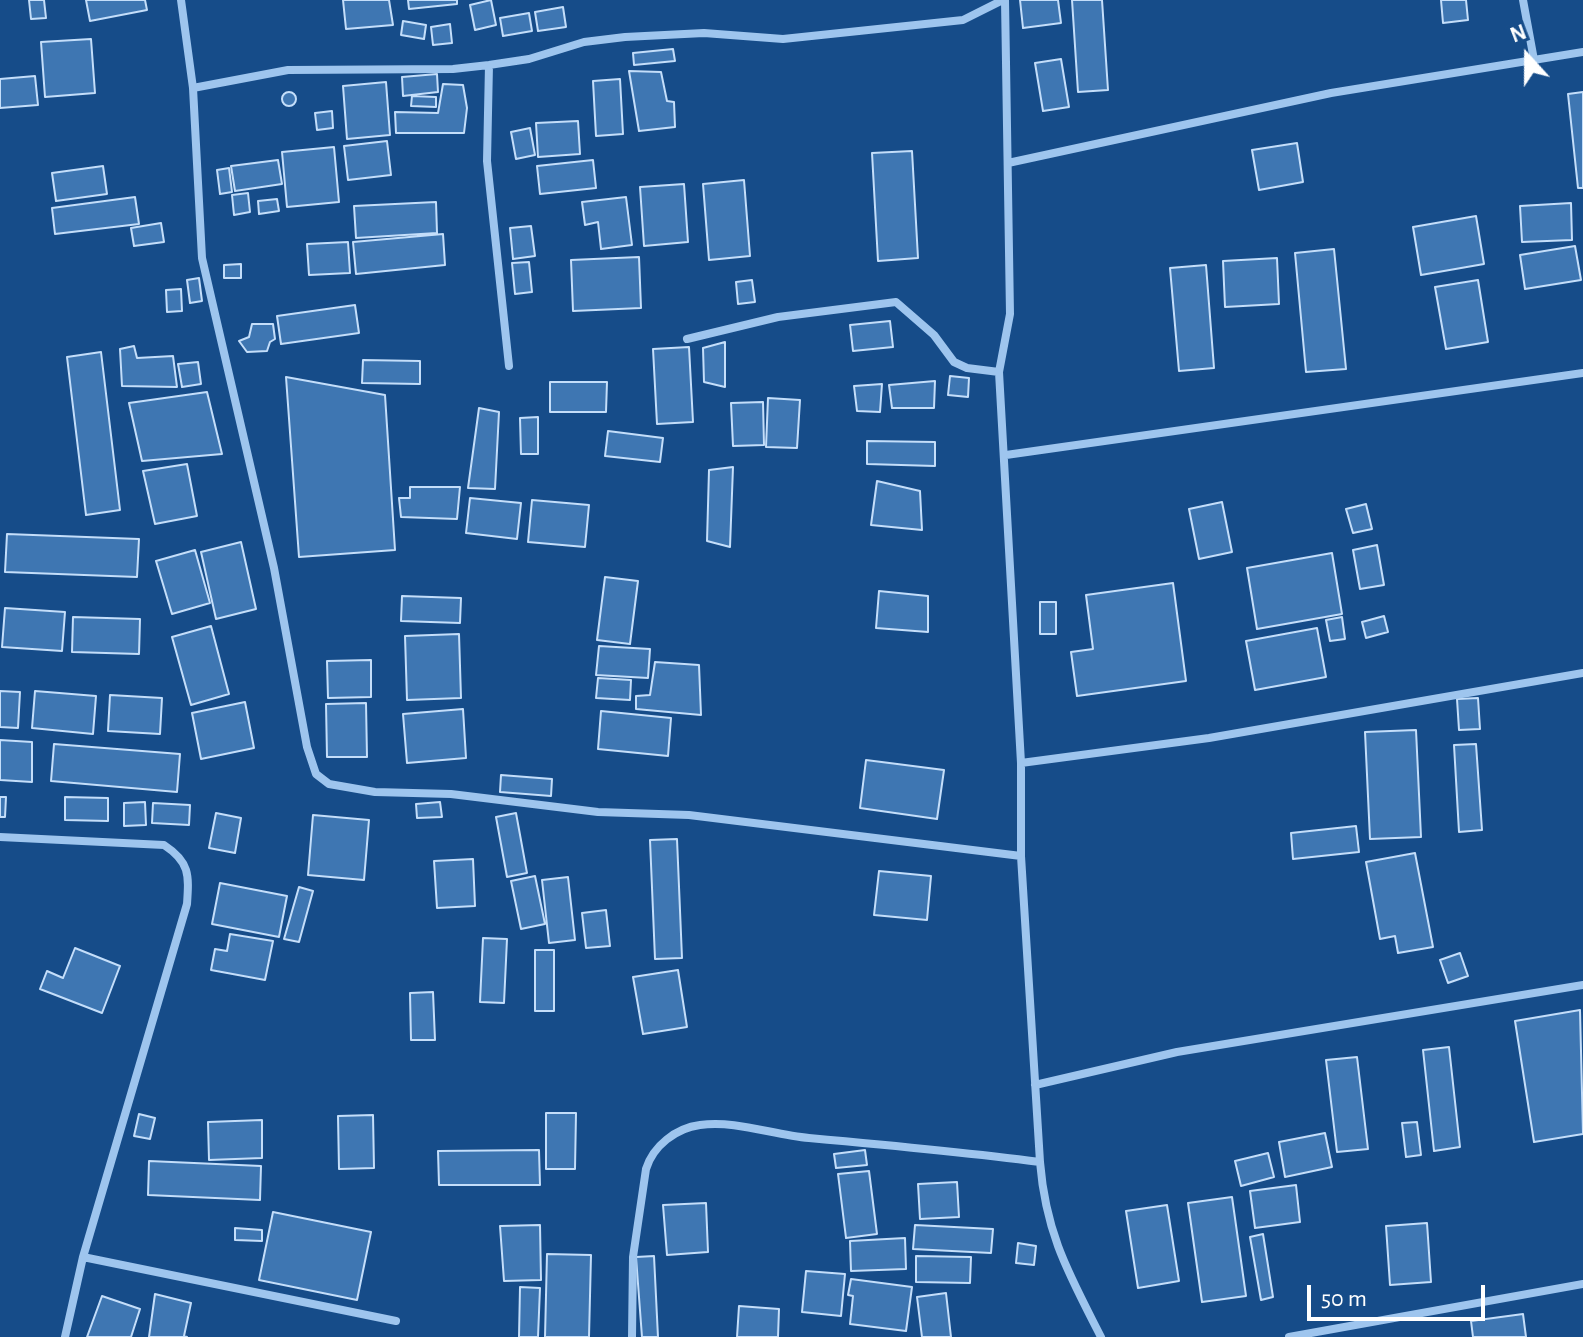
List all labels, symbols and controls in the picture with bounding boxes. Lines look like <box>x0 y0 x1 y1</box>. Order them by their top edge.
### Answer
north arrow <box>1487 16 1567 96</box>
text: N <box>1507 21 1529 47</box>
scale bar <box>1311 1269 1489 1319</box>
text: 50 m <box>1321 1287 1367 1311</box>

